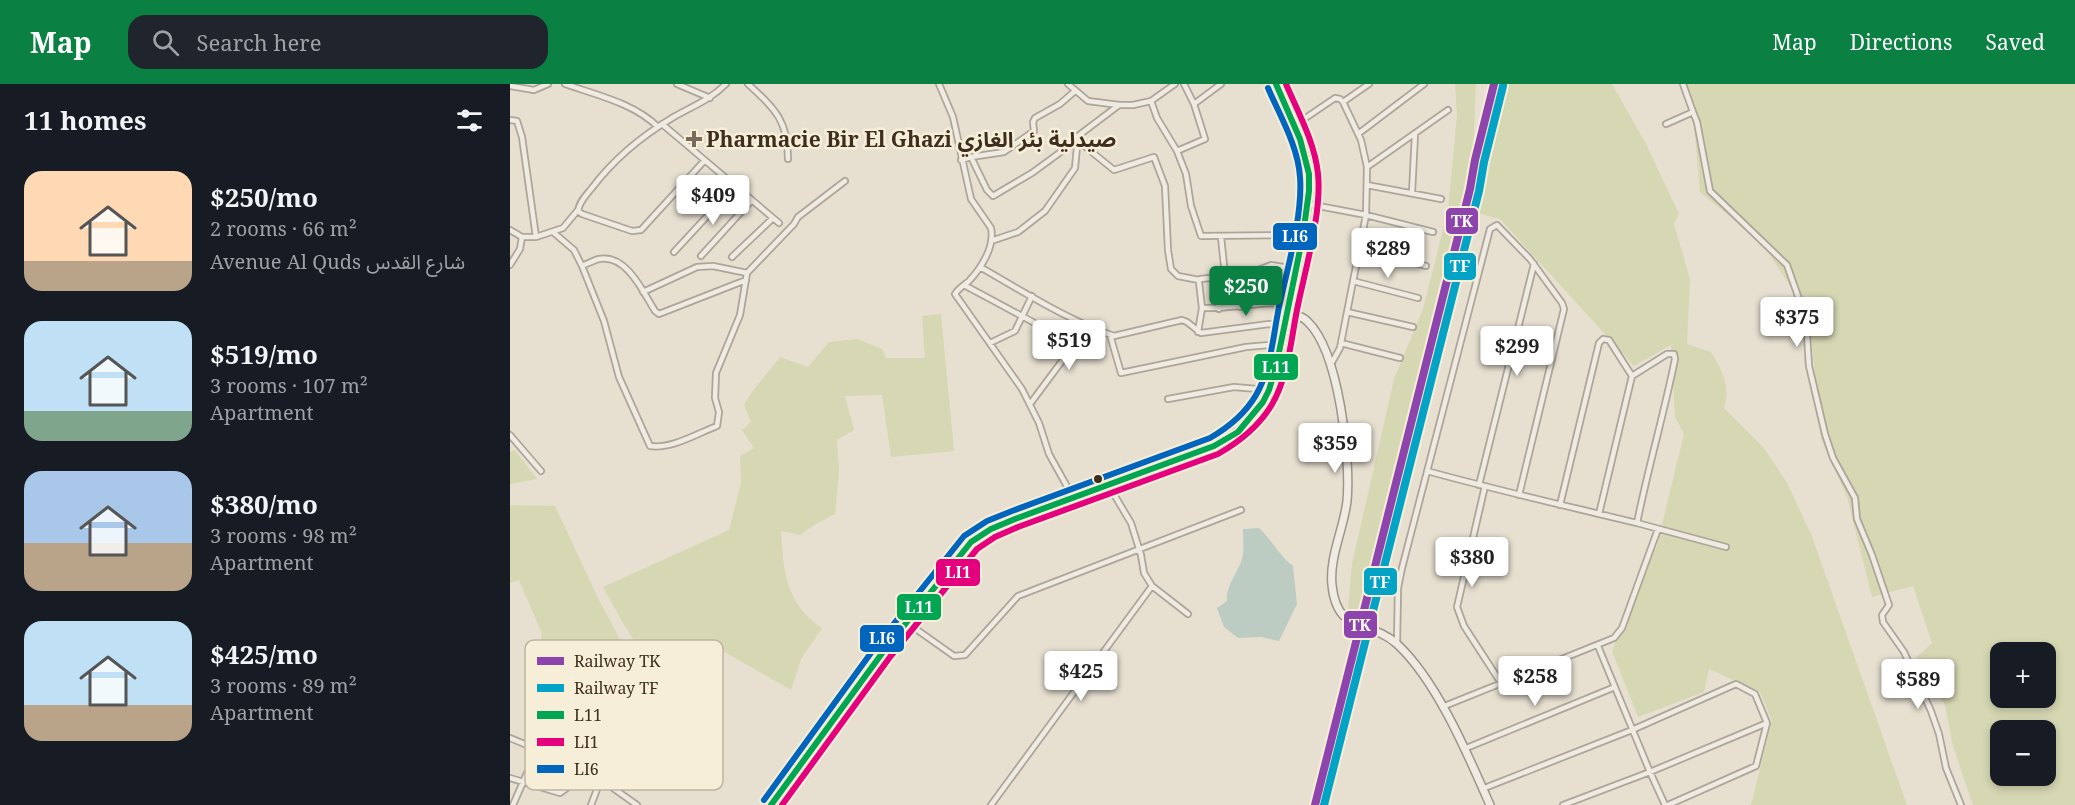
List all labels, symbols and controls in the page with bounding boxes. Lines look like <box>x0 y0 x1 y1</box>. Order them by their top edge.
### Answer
search box <box>128 15 548 69</box>
text: Map <box>30 23 92 61</box>
icon: search <box>149 26 182 59</box>
text: Search here <box>197 27 321 57</box>
text: Map <box>1772 28 1817 56</box>
text: Directions <box>1850 28 1952 56</box>
text: Saved <box>1985 28 2045 56</box>
text: 11 homes <box>24 102 146 138</box>
icon: filters <box>453 104 486 137</box>
place label: Pharmacie Bir El Ghazi صيدلية بئر الغازي <box>706 125 1116 157</box>
marker: Pharmacie Bir El Ghazi صيدلية بئر الغازي <box>687 132 701 146</box>
pin: $409 <box>677 175 749 226</box>
text: $250/mo <box>210 179 318 215</box>
text: $409 <box>690 181 736 208</box>
icon: home <box>72 195 144 267</box>
line badge: TK <box>1445 207 1479 235</box>
text: TK <box>1451 210 1473 232</box>
text: 2 rooms · 66 m² <box>210 215 357 242</box>
line badge: LI6 <box>1272 222 1318 251</box>
text: LI6 <box>1282 225 1308 247</box>
pin: $289 <box>1352 228 1424 279</box>
text: $289 <box>1365 234 1411 261</box>
text: Avenue Al Quds شارع القدس <box>210 248 465 275</box>
line badge: TF <box>1443 252 1477 281</box>
text: TF <box>1450 255 1470 277</box>
pin: $250 <box>1210 266 1282 317</box>
text: $250 <box>1223 272 1269 299</box>
pin: $375 <box>1761 297 1833 348</box>
text: $375 <box>1774 303 1820 330</box>
pin: $519 <box>1033 320 1105 371</box>
text: $519 <box>1046 326 1092 353</box>
pin: $299 <box>1481 326 1553 377</box>
text: $299 <box>1494 332 1540 359</box>
text: $519/mo <box>210 336 318 372</box>
icon: home <box>72 345 144 417</box>
line badge: L11 <box>1253 353 1299 381</box>
text: L11 <box>1262 356 1290 378</box>
text: 3 rooms · 107 m² <box>210 372 368 399</box>
text: Apartment <box>210 399 314 426</box>
pin: $359 <box>1299 423 1371 474</box>
text: $359 <box>1312 429 1358 456</box>
unlabelled marker <box>1092 473 1104 485</box>
text: $380/mo <box>210 486 318 522</box>
icon: home <box>72 495 144 567</box>
text: 3 rooms · 98 m² <box>210 522 357 549</box>
pin: $380 <box>1436 537 1508 588</box>
text: $380 <box>1449 543 1495 570</box>
text: Apartment <box>210 549 314 576</box>
line badge: LI1 <box>935 558 981 587</box>
text: LI1 <box>945 561 971 583</box>
line badge: TF <box>1363 567 1398 596</box>
text: TF <box>1370 571 1390 593</box>
line badge: L11 <box>896 593 942 621</box>
text: L11 <box>905 596 933 618</box>
line badge: TK <box>1343 610 1378 639</box>
text: TK <box>1349 614 1371 636</box>
line badge: LI6 <box>859 624 905 653</box>
text: LI6 <box>869 627 895 649</box>
text: $425/mo <box>210 636 318 672</box>
legend <box>525 640 723 790</box>
map controls <box>1990 642 2056 786</box>
button: + <box>1990 642 2056 708</box>
icon: home <box>72 645 144 717</box>
text: Railway TK <box>574 650 661 672</box>
pin: $425 <box>1045 651 1117 702</box>
pin: $258 <box>1499 656 1571 707</box>
text: $425 <box>1058 657 1104 684</box>
pin: $589 <box>1882 659 1954 710</box>
text: $258 <box>1512 662 1558 689</box>
text: $589 <box>1895 665 1941 692</box>
text: 3 rooms · 89 m² <box>210 672 357 699</box>
text: Railway TF <box>574 677 659 699</box>
text: Apartment <box>210 699 314 726</box>
text: L11 <box>574 704 602 726</box>
button: − <box>1990 720 2056 786</box>
text: LI1 <box>574 731 599 753</box>
text: LI6 <box>574 758 599 780</box>

